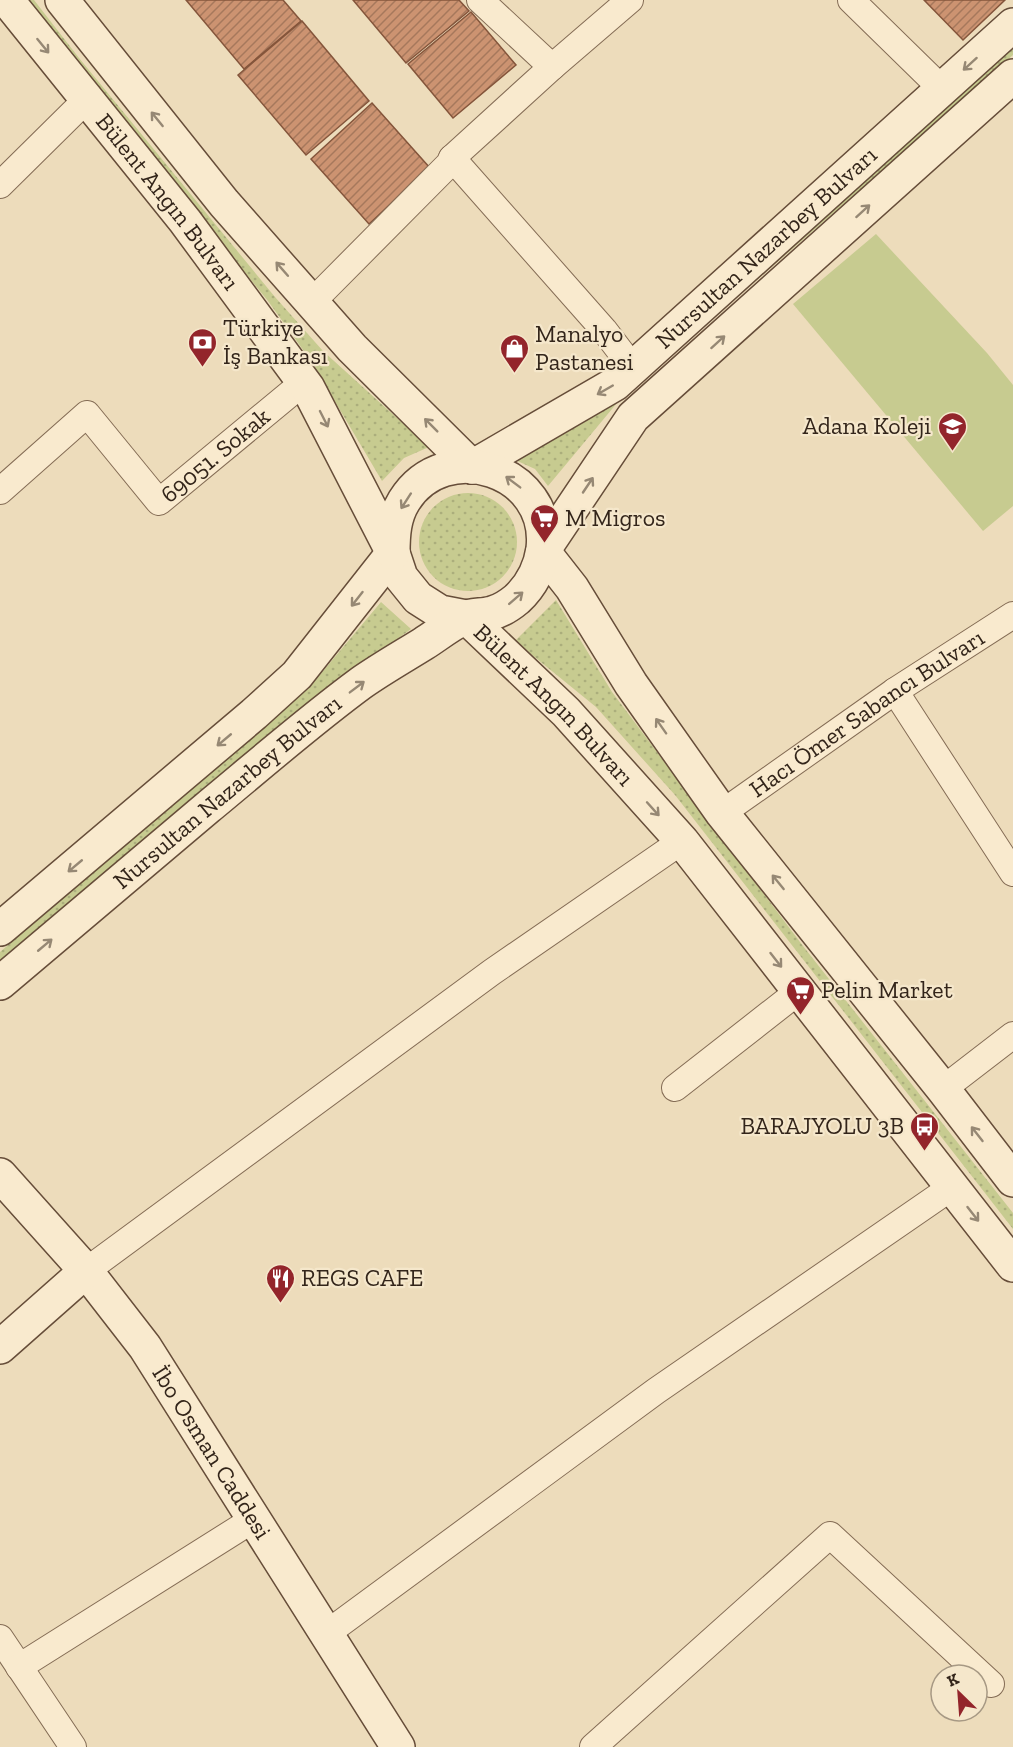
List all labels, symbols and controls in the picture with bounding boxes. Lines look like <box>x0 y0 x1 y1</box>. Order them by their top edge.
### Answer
one-way arrow <box>37 37 50 53</box>
one-way arrow <box>962 57 977 71</box>
street label: Bülent Angın Bulvarı <box>90 107 246 296</box>
one-way arrow <box>151 111 164 127</box>
street label: Nursultan Nazarbey Bulvarı <box>649 140 883 354</box>
one-way arrow <box>855 204 870 218</box>
one-way arrow <box>276 261 289 277</box>
place label: Türkiye İş Bankası <box>223 313 328 370</box>
place label: Manalyo Pastanesi <box>535 319 634 376</box>
bank icon: Türkiye İş Bankası <box>186 326 218 368</box>
shop icon: Manalyo Pastanesi <box>498 332 530 374</box>
one-way arrow <box>710 335 725 349</box>
one-way arrow <box>597 384 614 396</box>
street label: 69051. Sokak <box>155 401 276 509</box>
one-way arrow <box>319 410 330 428</box>
school or university icon: Adana Koleji <box>936 410 968 452</box>
place label: Adana Koleji <box>803 411 931 440</box>
one-way arrow <box>423 418 438 433</box>
one-way arrow <box>505 476 521 489</box>
one-way arrow <box>582 477 594 494</box>
one-way arrow <box>400 492 412 508</box>
supermarket icon: M Migros <box>528 502 560 544</box>
place label: M Migros <box>565 503 666 532</box>
one-way arrow <box>350 590 363 606</box>
one-way arrow <box>508 591 524 605</box>
street label: Bülent Angın Bulvarı <box>468 617 641 792</box>
street label: Hacı Ömer Sabancı Bulvarı <box>744 622 990 803</box>
one-way arrow <box>348 681 364 693</box>
street label: Nursultan Nazarbey Bulvarı <box>107 688 347 895</box>
one-way arrow <box>655 719 667 735</box>
one-way arrow <box>216 733 232 746</box>
one-way arrow <box>646 801 660 816</box>
one-way arrow <box>68 859 83 873</box>
one-way arrow <box>771 875 784 891</box>
one-way arrow <box>37 938 52 952</box>
one-way arrow <box>769 952 782 968</box>
supermarket icon: Pelin Market <box>784 974 816 1016</box>
place label: Pelin Market <box>821 975 953 1004</box>
bus stop icon: BARAJYOLU 3B <box>909 1110 941 1152</box>
place label: BARAJYOLU 3B <box>740 1111 904 1140</box>
one-way arrow <box>971 1126 984 1142</box>
one-way arrow <box>966 1205 979 1221</box>
restaurant icon: REGS CAFE <box>264 1262 296 1304</box>
place label: REGS CAFE <box>301 1263 423 1292</box>
street label: İbo Osman Caddesi <box>147 1360 278 1545</box>
north arrow <box>929 1663 989 1723</box>
text: K <box>944 1669 962 1691</box>

